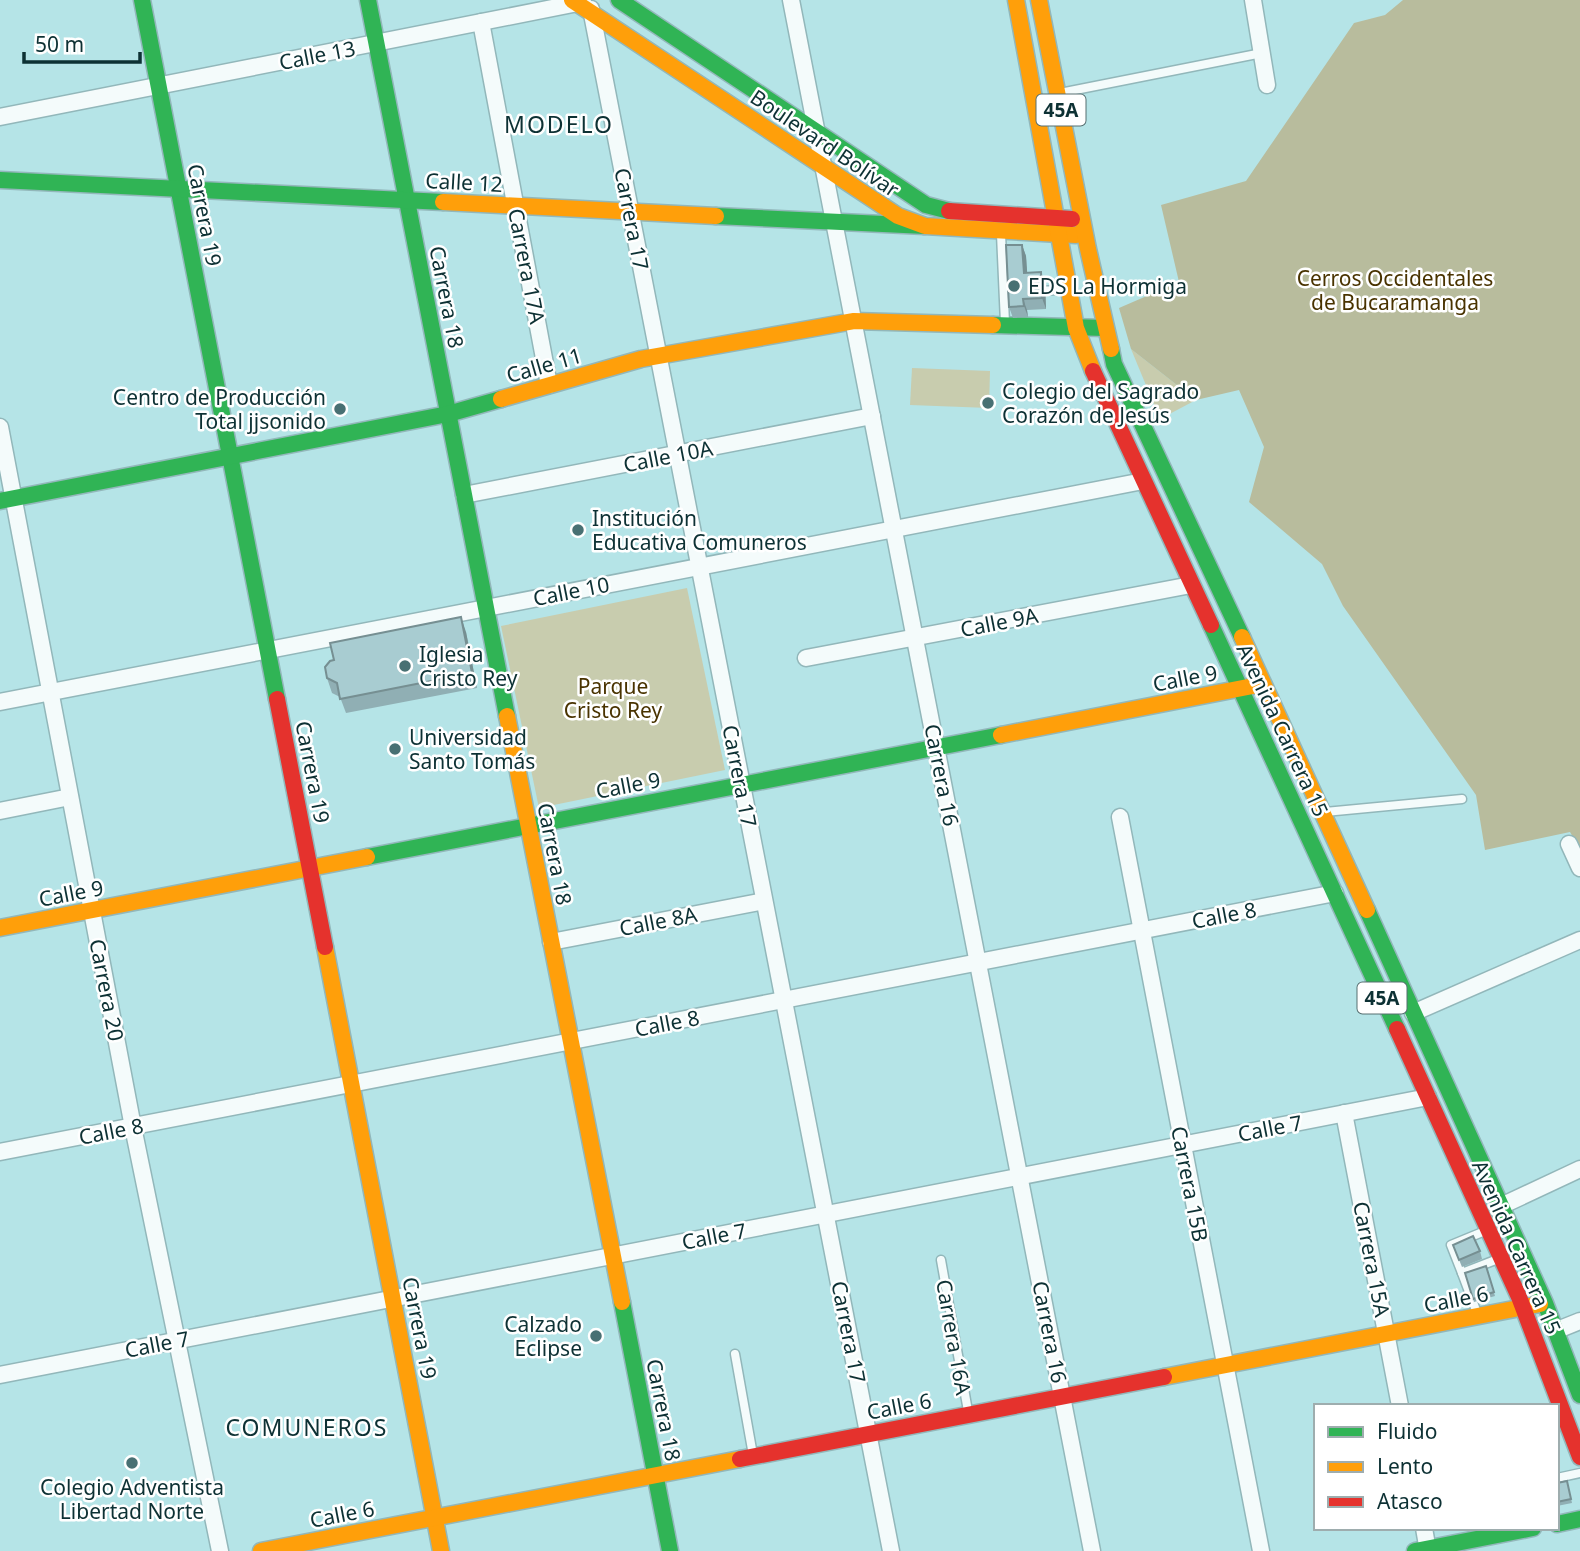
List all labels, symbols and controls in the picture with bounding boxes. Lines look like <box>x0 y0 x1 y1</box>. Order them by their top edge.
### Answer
scale bar <box>24 21 140 65</box>
text: 50 m <box>35 30 84 58</box>
street label: Calle 13 <box>276 34 358 76</box>
street label: Boulevard Bolívar <box>745 83 905 203</box>
road number: 45A <box>1036 94 1086 125</box>
district label: MODELO <box>504 108 614 140</box>
street label: Carrera 19 <box>181 162 229 268</box>
street label: Calle 12 <box>425 166 503 198</box>
street label: Carrera 17 <box>608 166 656 272</box>
street label: Carrera 17A <box>502 206 552 327</box>
street label: Carrera 18 <box>423 244 471 350</box>
park label: Cerros Occidentales de Bucaramanga <box>1297 264 1493 316</box>
place label: EDS La Hormiga <box>1028 272 1187 300</box>
marker: EDS La Hormiga <box>1006 278 1022 294</box>
street label: Calle 11 <box>503 341 585 389</box>
place label: Colegio del Sagrado Corazón de Jesús <box>1002 377 1199 429</box>
place label: Centro de Producción Total jjsonido <box>113 383 326 435</box>
marker: Colegio del Sagrado Corazón de Jesús <box>980 395 996 411</box>
marker: Centro de Producción Total jjsonido <box>332 401 348 417</box>
street label: Calle 10A <box>621 433 716 478</box>
place label: Institución Educativa Comuneros <box>592 504 807 556</box>
marker: Institución Educativa Comuneros <box>570 522 586 538</box>
street label: Calle 10 <box>530 570 612 612</box>
street label: Calle 9A <box>958 601 1041 643</box>
street label: Avenida Carrera 15 <box>1231 639 1335 821</box>
place label: Iglesia Cristo Rey <box>419 640 518 692</box>
marker: Iglesia Cristo Rey <box>397 658 413 674</box>
street label: Calle 9 <box>1150 658 1220 698</box>
park label: Parque Cristo Rey <box>564 672 662 724</box>
street label: Carrera 19 <box>289 719 337 825</box>
street label: Carrera 16 <box>918 722 966 828</box>
place label: Universidad Santo Tomás <box>409 723 535 775</box>
street label: Carrera 17 <box>716 723 764 829</box>
marker: Universidad Santo Tomás <box>387 741 403 757</box>
street label: Calle 9 <box>593 765 663 805</box>
street label: Carrera 18 <box>531 801 579 907</box>
street label: Calle 9 <box>36 873 106 913</box>
street label: Calle 8 <box>1189 895 1259 935</box>
street label: Calle 8A <box>617 900 700 942</box>
street label: Carrera 20 <box>83 937 131 1043</box>
road number: 45A <box>1358 982 1406 1014</box>
street label: Calle 8 <box>632 1003 702 1043</box>
street label: Calle 7 <box>1235 1108 1305 1148</box>
street label: Calle 8 <box>76 1111 146 1151</box>
street label: Carrera 15B <box>1165 1124 1215 1244</box>
street label: Avenida Carrera 15 <box>1466 1156 1568 1338</box>
street label: Carrera 15A <box>1347 1199 1397 1320</box>
street label: Calle 7 <box>679 1216 749 1256</box>
street label: Carrera 19 <box>396 1275 444 1381</box>
street label: Carrera 16A <box>930 1277 978 1397</box>
street label: Carrera 17 <box>825 1279 873 1385</box>
street label: Carrera 16 <box>1026 1279 1074 1385</box>
street label: Calle 6 <box>1421 1279 1491 1319</box>
place label: Calzado Eclipse <box>504 1310 582 1362</box>
street label: Calle 7 <box>122 1324 192 1364</box>
marker: Calzado Eclipse <box>588 1328 604 1344</box>
street label: Carrera 18 <box>640 1357 688 1463</box>
street label: Calle 6 <box>864 1386 934 1426</box>
legend <box>1314 1404 1559 1530</box>
district label: COMUNEROS <box>226 1411 388 1443</box>
text: Fluido <box>1377 1417 1437 1445</box>
text: Lento <box>1377 1452 1433 1480</box>
marker: Colegio Adventista Libertad Norte <box>124 1455 140 1471</box>
place label: Colegio Adventista Libertad Norte <box>40 1473 224 1525</box>
text: Atasco <box>1377 1487 1443 1515</box>
street label: Calle 6 <box>307 1494 377 1534</box>

